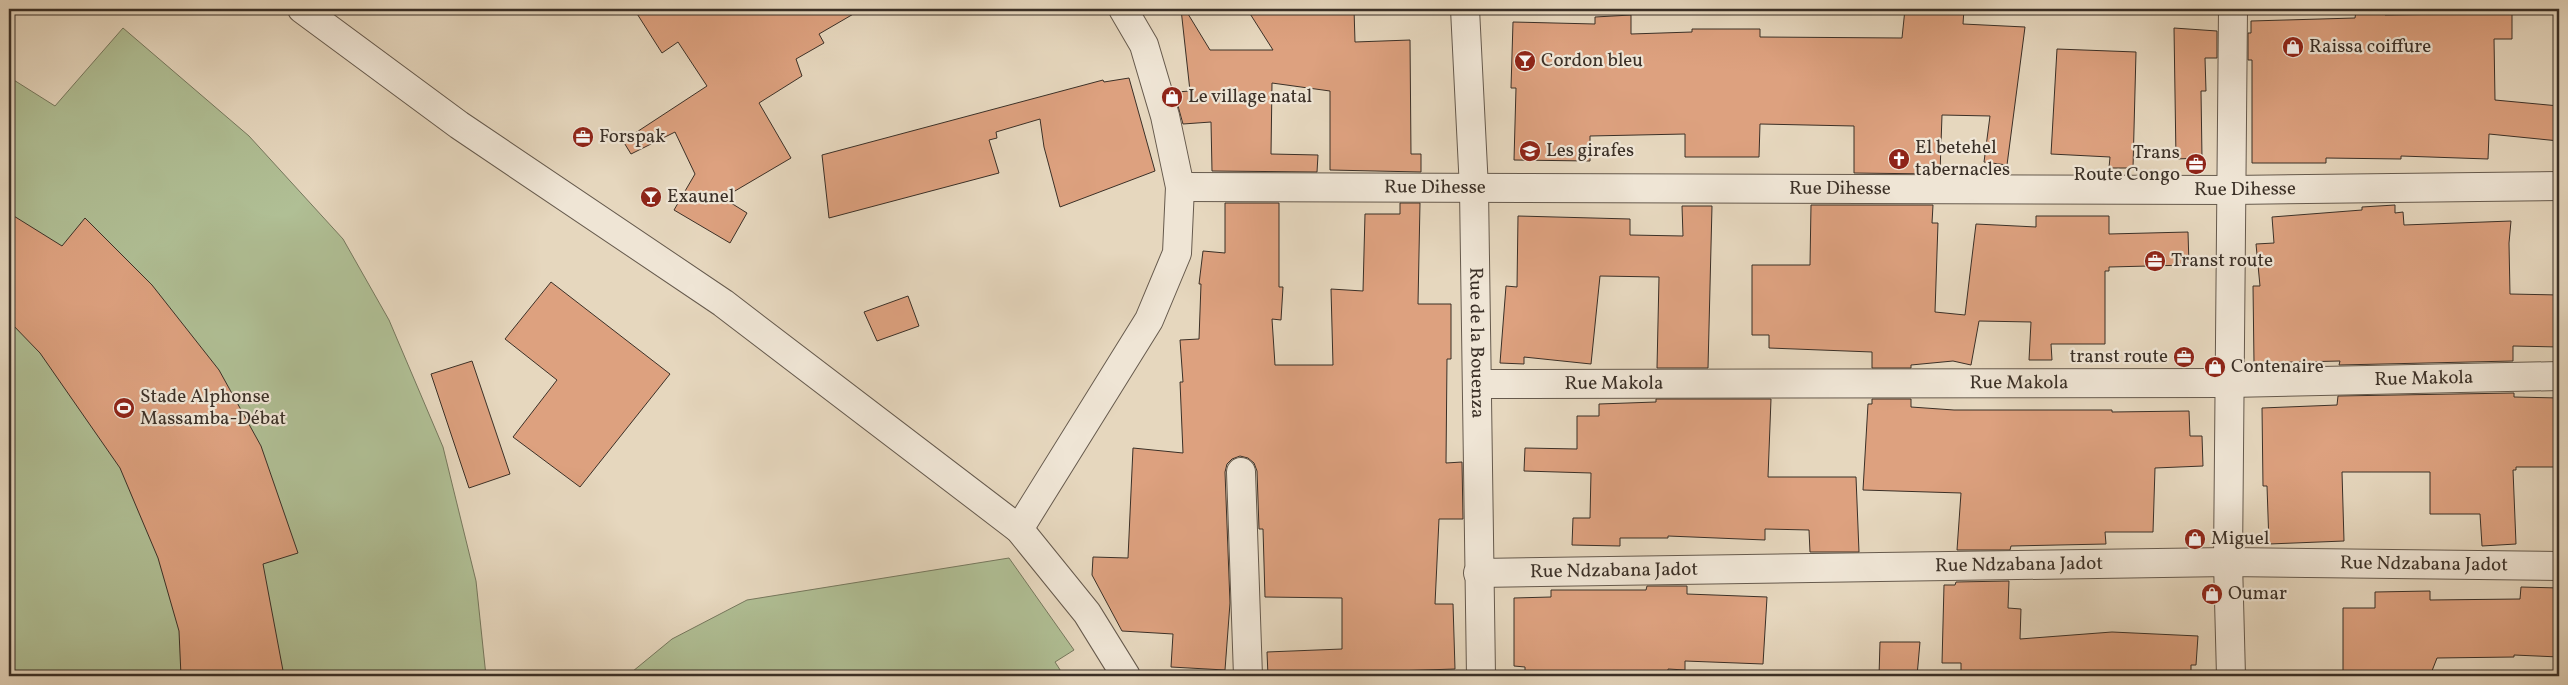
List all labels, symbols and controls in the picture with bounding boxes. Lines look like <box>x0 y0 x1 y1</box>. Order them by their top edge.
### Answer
place label: Raissa coiffure <box>2309 34 2431 60</box>
shop icon: Raissa coiffure <box>2281 35 2305 59</box>
place label: Cordon bleu <box>1541 48 1643 74</box>
bar icon: Cordon bleu <box>1513 49 1537 73</box>
place label: Le village natal <box>1188 84 1313 110</box>
shop icon: Le village natal <box>1160 85 1184 109</box>
place label: Forspak <box>599 124 666 150</box>
office icon: Forspak <box>571 125 595 149</box>
place label: El betehel tabernacles <box>1915 135 2010 183</box>
place label: Les girafes <box>1546 138 1634 164</box>
school or university icon: Les girafes <box>1518 139 1542 163</box>
place label: Trans Route Congo <box>2074 140 2180 188</box>
church icon: El betehel tabernacles <box>1887 147 1911 171</box>
office icon: Trans Route Congo <box>2184 152 2208 176</box>
street label: Rue Dihesse <box>1384 175 1486 201</box>
street label: Rue Dihesse <box>1789 176 1891 202</box>
street label: Rue Dihesse <box>2194 176 2296 203</box>
place label: Exaunel <box>667 184 735 210</box>
bar icon: Exaunel <box>639 185 663 209</box>
place label: Transt route <box>2171 248 2273 274</box>
office icon: Transt route <box>2143 249 2167 273</box>
street label: Rue de la Bouenza <box>1462 267 1490 418</box>
place label: transt route <box>2070 344 2168 370</box>
office icon: transt route <box>2172 345 2196 369</box>
place label: Contenaire <box>2231 354 2324 380</box>
shop icon: Contenaire <box>2203 355 2227 379</box>
street label: Rue Makola <box>2374 365 2474 393</box>
street label: Rue Makola <box>1970 370 2068 396</box>
street label: Rue Makola <box>1565 371 1663 397</box>
place label: Stade Alphonse Massamba-Débat <box>140 384 286 432</box>
sports icon: Stade Alphonse Massamba-Débat <box>112 396 136 420</box>
place label: Miguel <box>2211 526 2270 552</box>
shop icon: Miguel <box>2183 527 2207 551</box>
street label: Rue Ndzabana Jadot <box>2340 550 2508 578</box>
street label: Rue Ndzabana Jadot <box>1935 551 2104 579</box>
street label: Rue Ndzabana Jadot <box>1530 557 1699 585</box>
place label: Oumar <box>2228 581 2287 607</box>
shop icon: Oumar <box>2200 582 2224 606</box>

